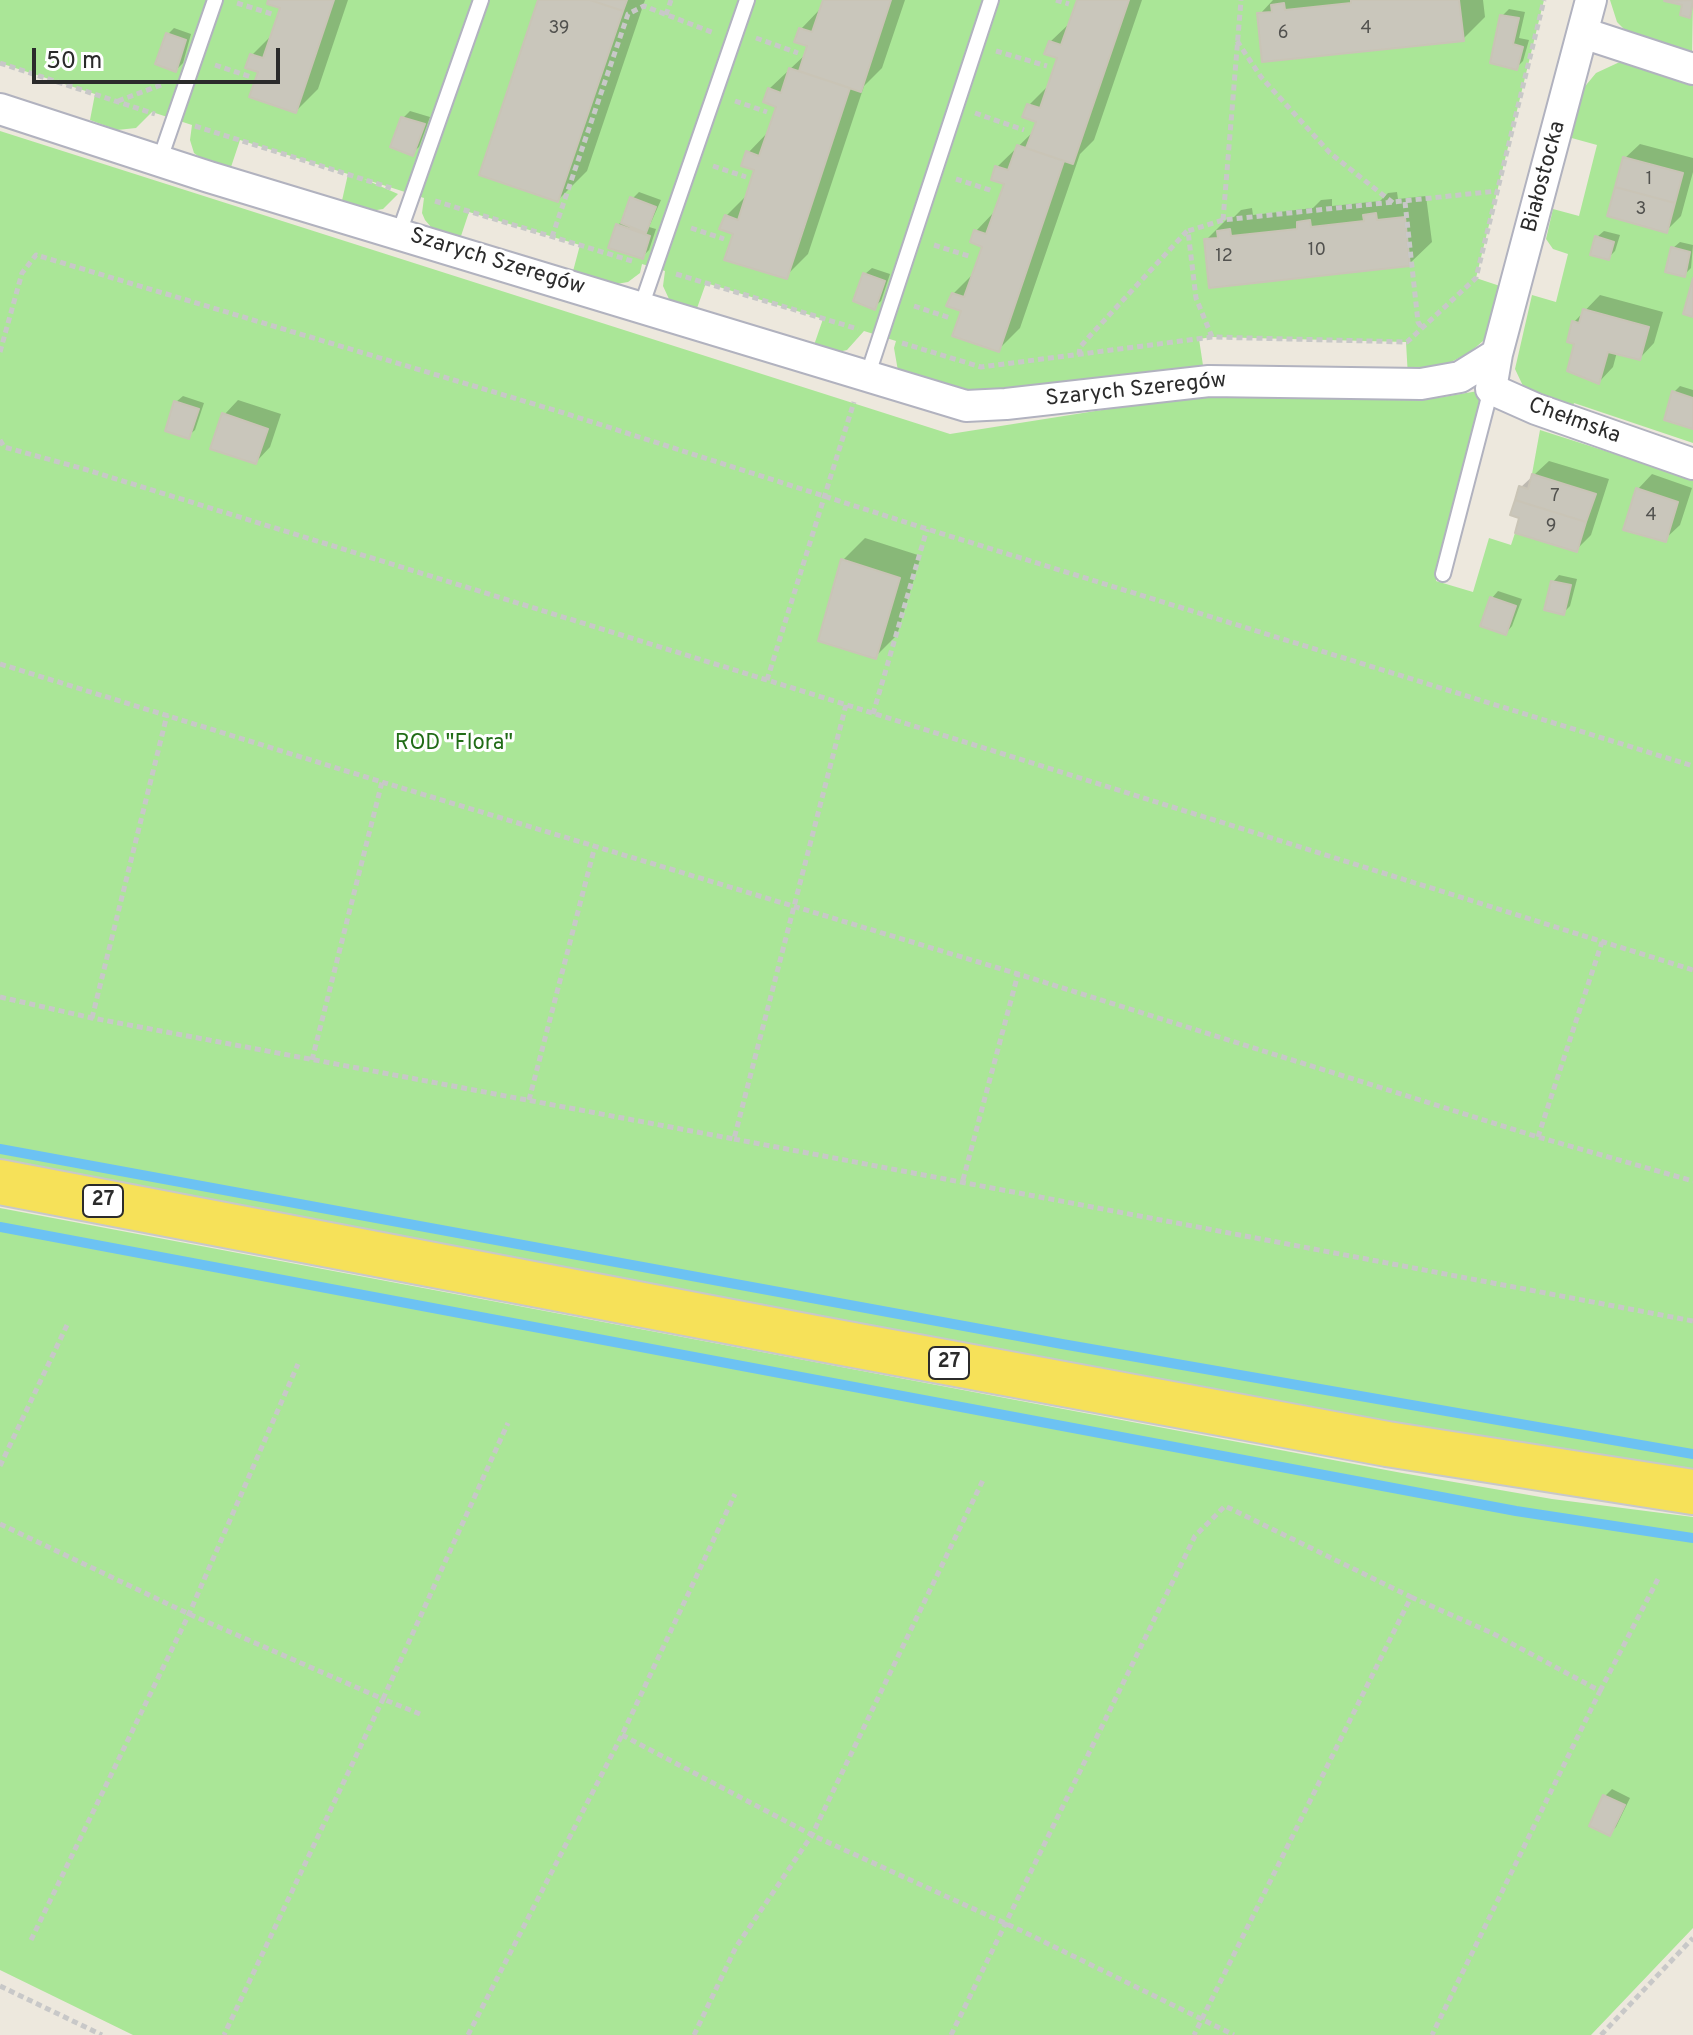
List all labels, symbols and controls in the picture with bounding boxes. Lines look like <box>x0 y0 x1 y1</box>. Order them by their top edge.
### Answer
house number: 39 <box>548 18 570 40</box>
house number: 4 <box>1360 18 1372 40</box>
house number: 6 <box>1278 23 1288 45</box>
scale bar <box>36 32 284 82</box>
text: 50 m <box>46 47 102 77</box>
street label: Białostocka <box>1518 119 1572 235</box>
house number: 1 <box>1646 169 1652 191</box>
house number: 3 <box>1636 199 1646 221</box>
street label: Szarych Szeregów <box>406 224 588 302</box>
house number: 10 <box>1308 240 1326 262</box>
house number: 12 <box>1215 246 1233 268</box>
street label: Szarych Szeregów <box>1044 368 1228 414</box>
street label: Chełmska <box>1524 393 1624 451</box>
house number: 7 <box>1550 486 1560 508</box>
house number: 4 <box>1645 505 1657 527</box>
house number: 9 <box>1546 516 1556 538</box>
park label: ROD "Flora" <box>395 732 513 758</box>
road number: 27 <box>83 1185 123 1217</box>
road number: 27 <box>929 1347 969 1379</box>

